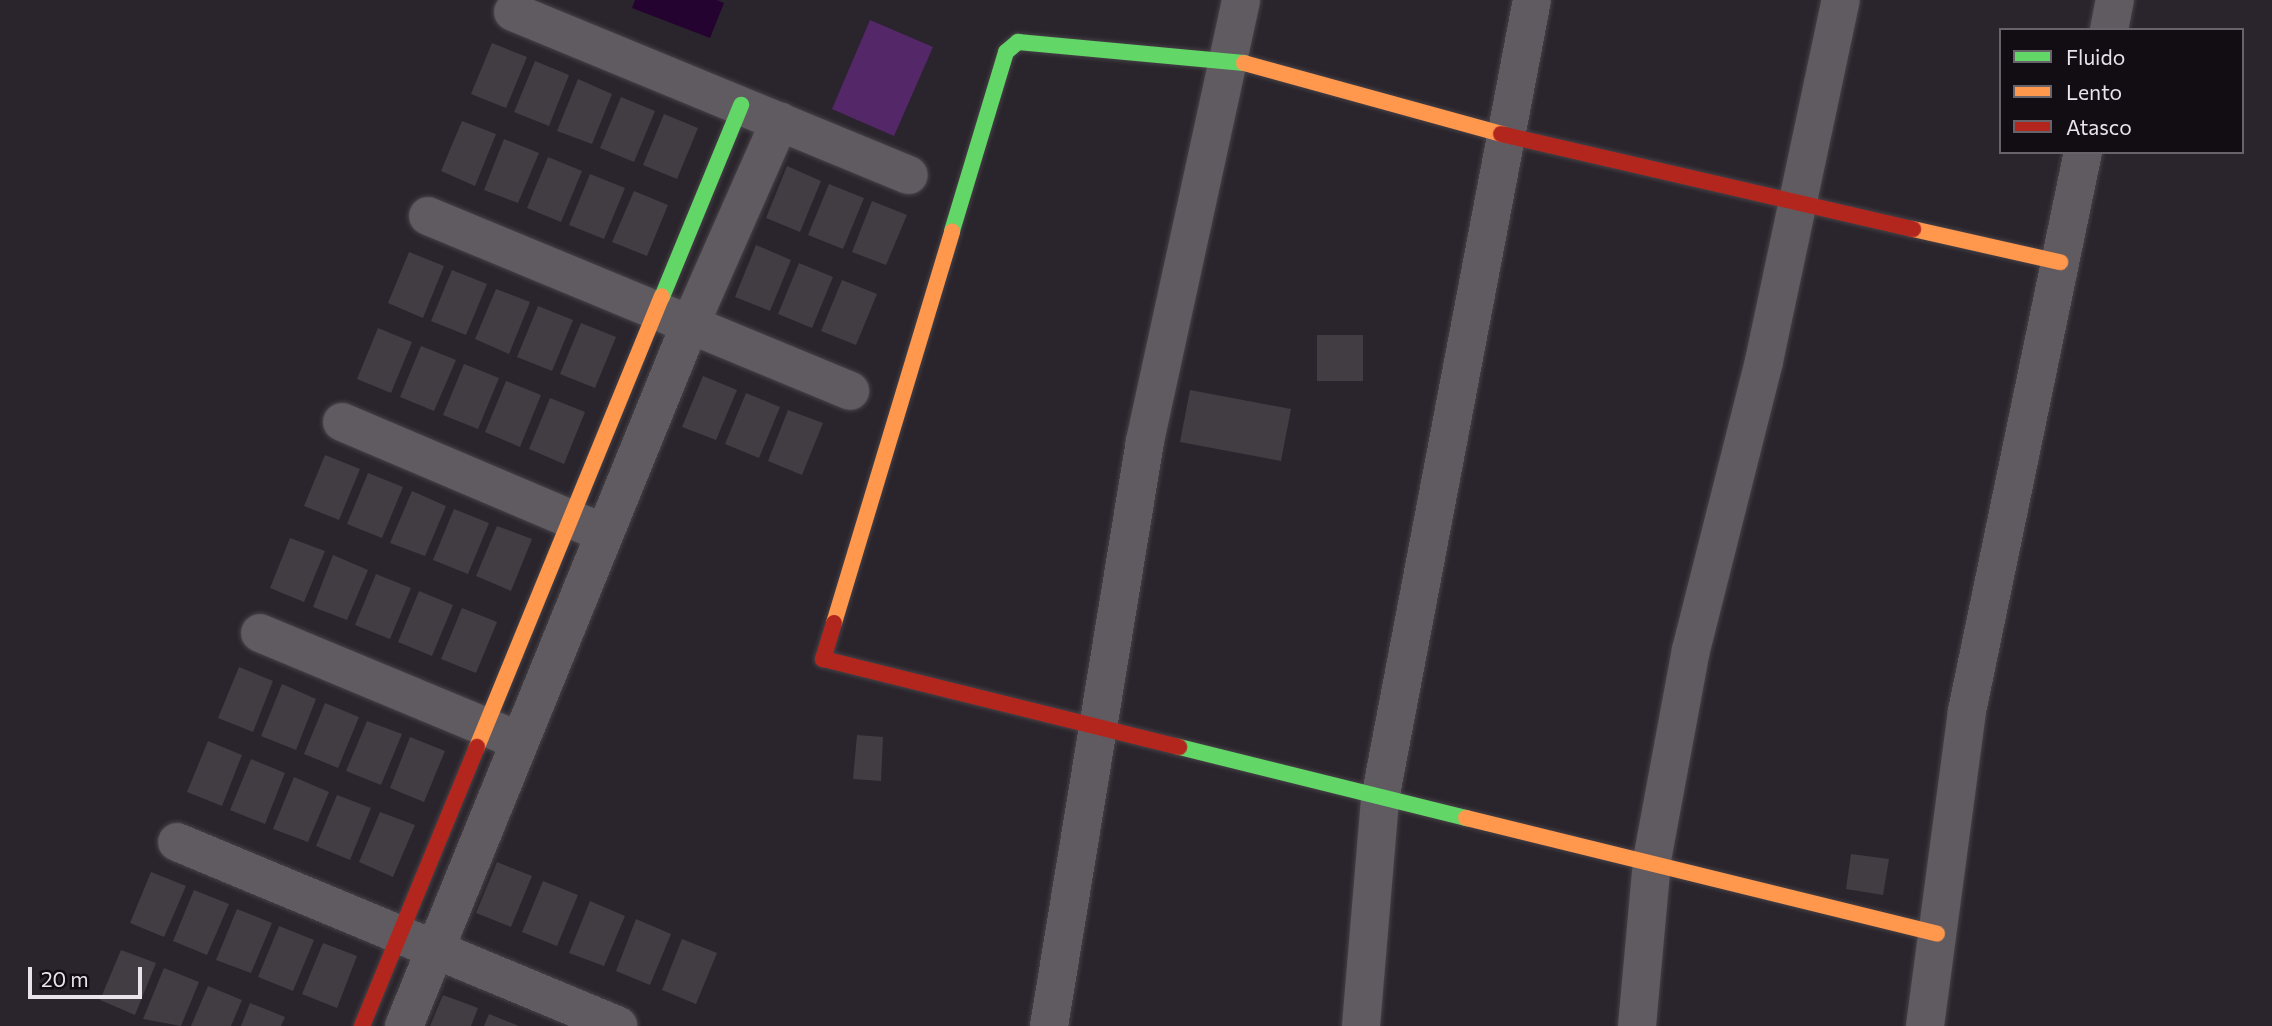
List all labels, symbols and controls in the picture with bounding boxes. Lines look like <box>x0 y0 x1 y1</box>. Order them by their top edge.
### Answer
legend <box>1999 28 2244 154</box>
text: Fluido <box>2066 44 2125 69</box>
text: Lento <box>2066 79 2122 104</box>
text: Atasco <box>2066 114 2132 139</box>
scale bar <box>32 953 145 997</box>
text: 20 m <box>41 966 89 991</box>

